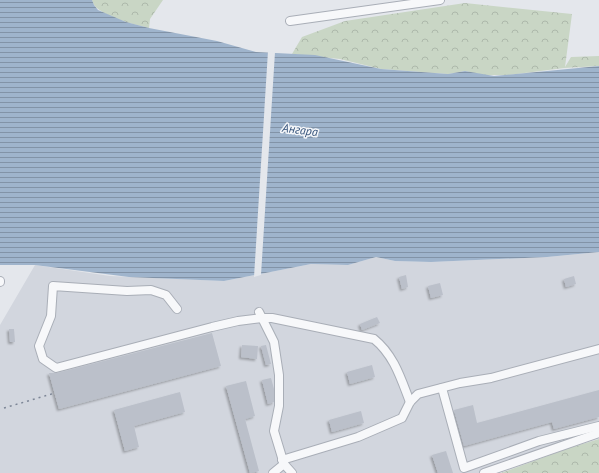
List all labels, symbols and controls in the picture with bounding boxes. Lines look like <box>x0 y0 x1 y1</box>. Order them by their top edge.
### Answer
water label: Ангара <box>280 120 319 139</box>

